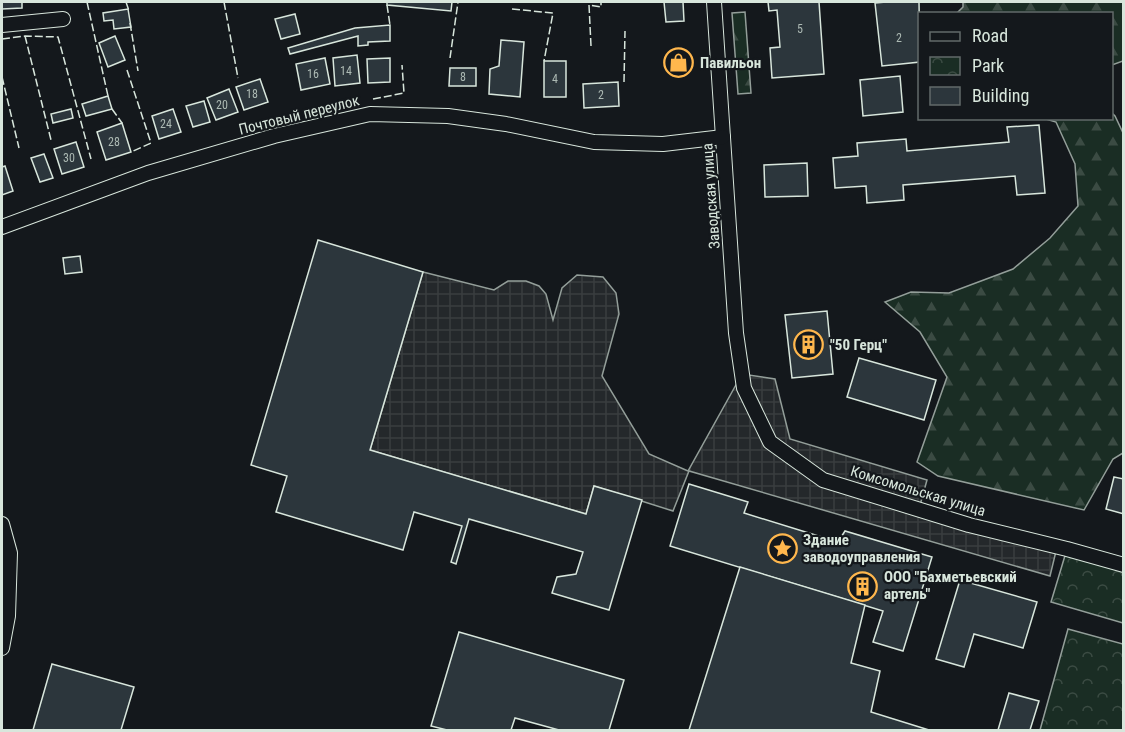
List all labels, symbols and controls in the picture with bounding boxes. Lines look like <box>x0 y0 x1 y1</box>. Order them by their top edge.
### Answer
legend <box>918 12 1113 120</box>
house number: 5 <box>797 22 803 36</box>
text: Road <box>972 25 1008 46</box>
house number: 2 <box>896 31 902 45</box>
shop icon: Павильон <box>663 47 695 79</box>
place label: Павильон <box>700 54 761 72</box>
text: Park <box>972 55 1004 76</box>
house number: 14 <box>340 64 352 78</box>
house number: 16 <box>307 67 319 81</box>
house number: 8 <box>460 70 466 84</box>
house number: 4 <box>552 72 558 86</box>
text: Building <box>972 85 1029 106</box>
house number: 18 <box>246 87 258 101</box>
house number: 2 <box>598 88 604 102</box>
street label: Почтовый переулок <box>237 91 361 139</box>
house number: 20 <box>216 98 228 112</box>
house number: 24 <box>160 117 172 131</box>
house number: 28 <box>108 135 120 149</box>
street label: Заводская улица <box>698 143 724 249</box>
house number: 30 <box>63 151 75 165</box>
building icon: "50 Герц" <box>793 329 825 361</box>
place label: "50 Герц" <box>830 336 887 354</box>
street label: Комсомольская улица <box>848 462 988 520</box>
place label: Здание заводоуправления <box>803 531 920 566</box>
place icon: Здание заводоуправления <box>766 533 798 565</box>
place label: ООО "Бахметьевский артель" <box>884 568 1017 603</box>
building icon: ООО "Бахметьевский артель" <box>847 570 879 602</box>

